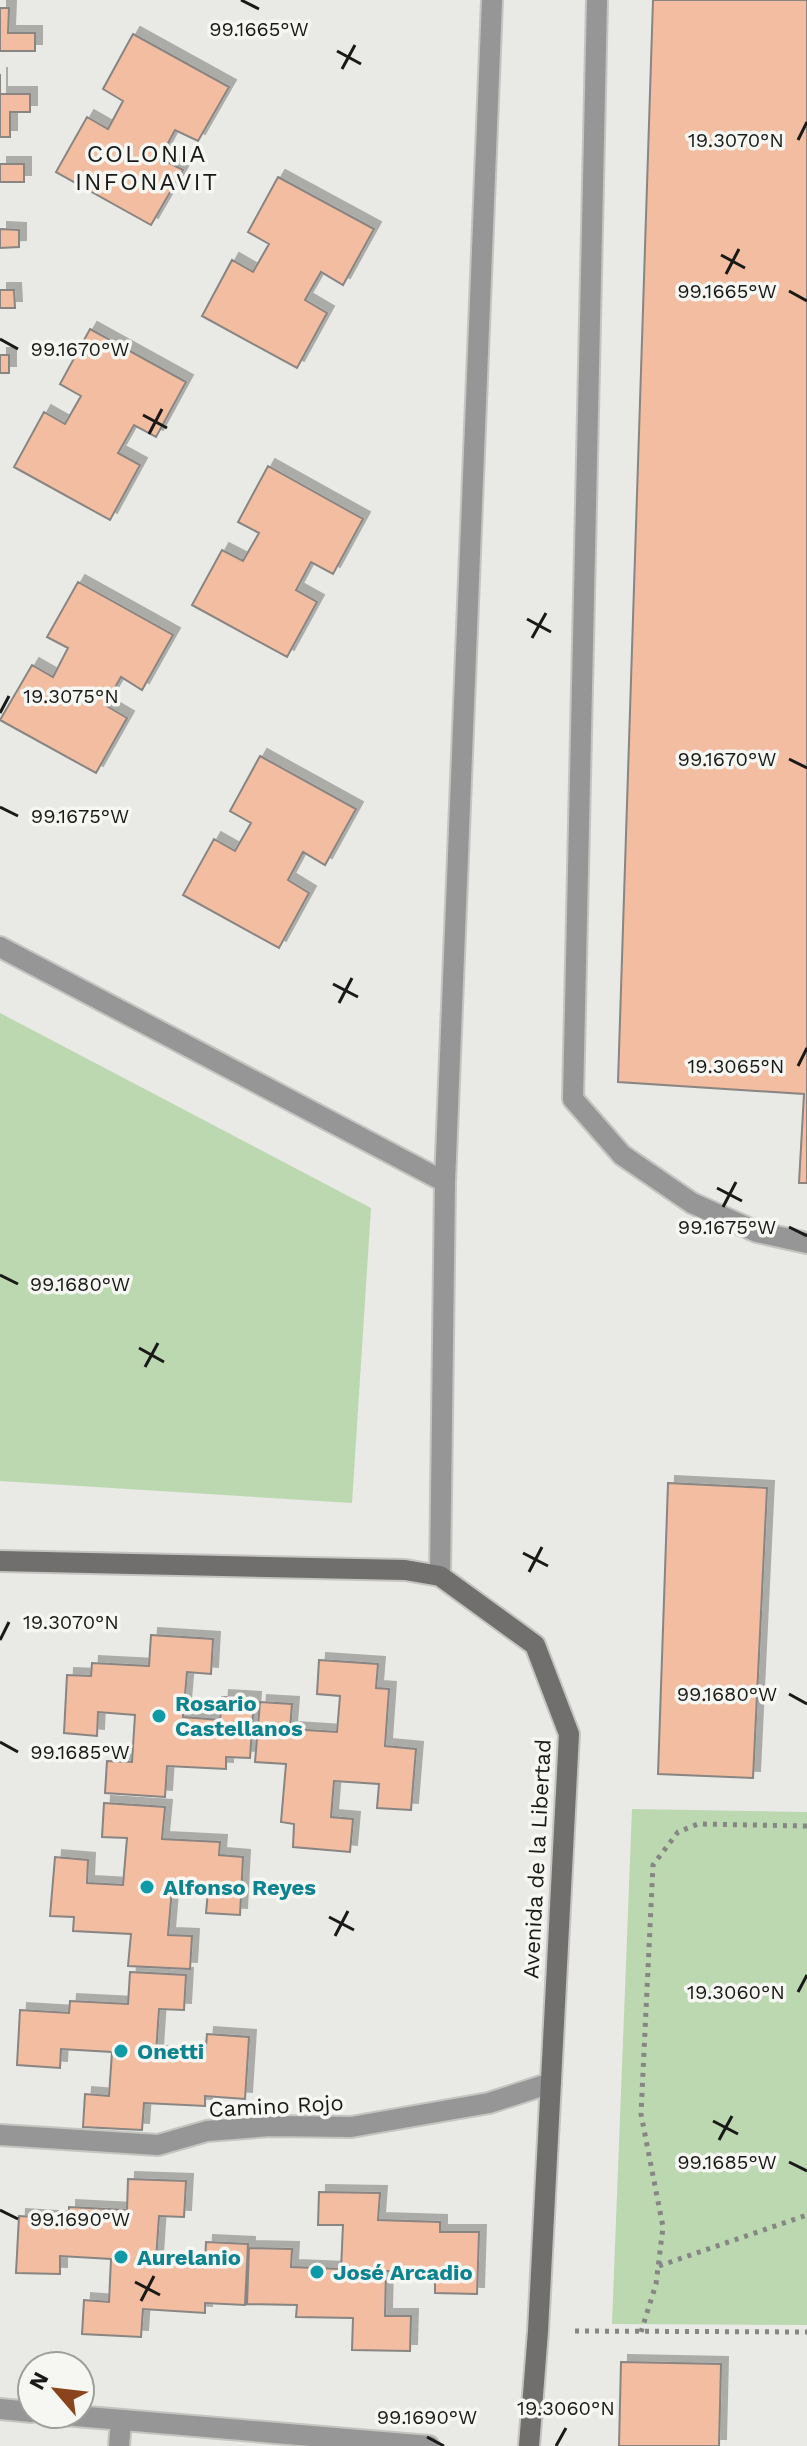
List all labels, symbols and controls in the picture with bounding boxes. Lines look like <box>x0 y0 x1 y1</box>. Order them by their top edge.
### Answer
text: 99.1665°W <box>209 17 309 41</box>
text: 19.3070°N <box>688 128 784 152</box>
district label: COLONIA INFONAVIT <box>75 140 219 196</box>
text: 99.1665°W <box>677 279 777 303</box>
text: 99.1670°W <box>31 337 129 361</box>
text: 19.3075°N <box>23 684 119 708</box>
text: 99.1670°W <box>678 747 776 771</box>
text: 99.1675°W <box>31 804 129 828</box>
text: 19.3065°N <box>688 1054 784 1078</box>
text: 99.1675°W <box>678 1215 776 1239</box>
text: 99.1680°W <box>30 1272 130 1296</box>
text: 19.3070°N <box>23 1610 119 1634</box>
text: 99.1680°W <box>677 1682 777 1706</box>
place label: Rosario Castellanos <box>175 1691 303 1741</box>
marker: Rosario Castellanos <box>150 1707 168 1725</box>
street label: Avenida de la Libertad <box>518 1738 556 1980</box>
text: 99.1685°W <box>30 1740 130 1764</box>
place label: Alfonso Reyes <box>163 1875 316 1900</box>
marker: Alfonso Reyes <box>138 1878 156 1896</box>
text: 19.3060°N <box>687 1980 785 2004</box>
place label: Onetti <box>137 2039 204 2064</box>
marker: Onetti <box>112 2042 130 2060</box>
street label: Camino Rojo <box>208 2090 344 2122</box>
text: 99.1685°W <box>677 2150 777 2174</box>
text: 99.1690°W <box>30 2207 130 2231</box>
place label: Aurelanio <box>137 2245 241 2270</box>
marker: Aurelanio <box>112 2248 130 2266</box>
place label: José Arcadio <box>333 2260 473 2285</box>
marker: José Arcadio <box>308 2263 326 2281</box>
north arrow <box>16 2350 96 2430</box>
text: N <box>24 2368 54 2394</box>
text: 19.3060°N <box>517 2396 615 2420</box>
text: 99.1690°W <box>377 2405 477 2429</box>

